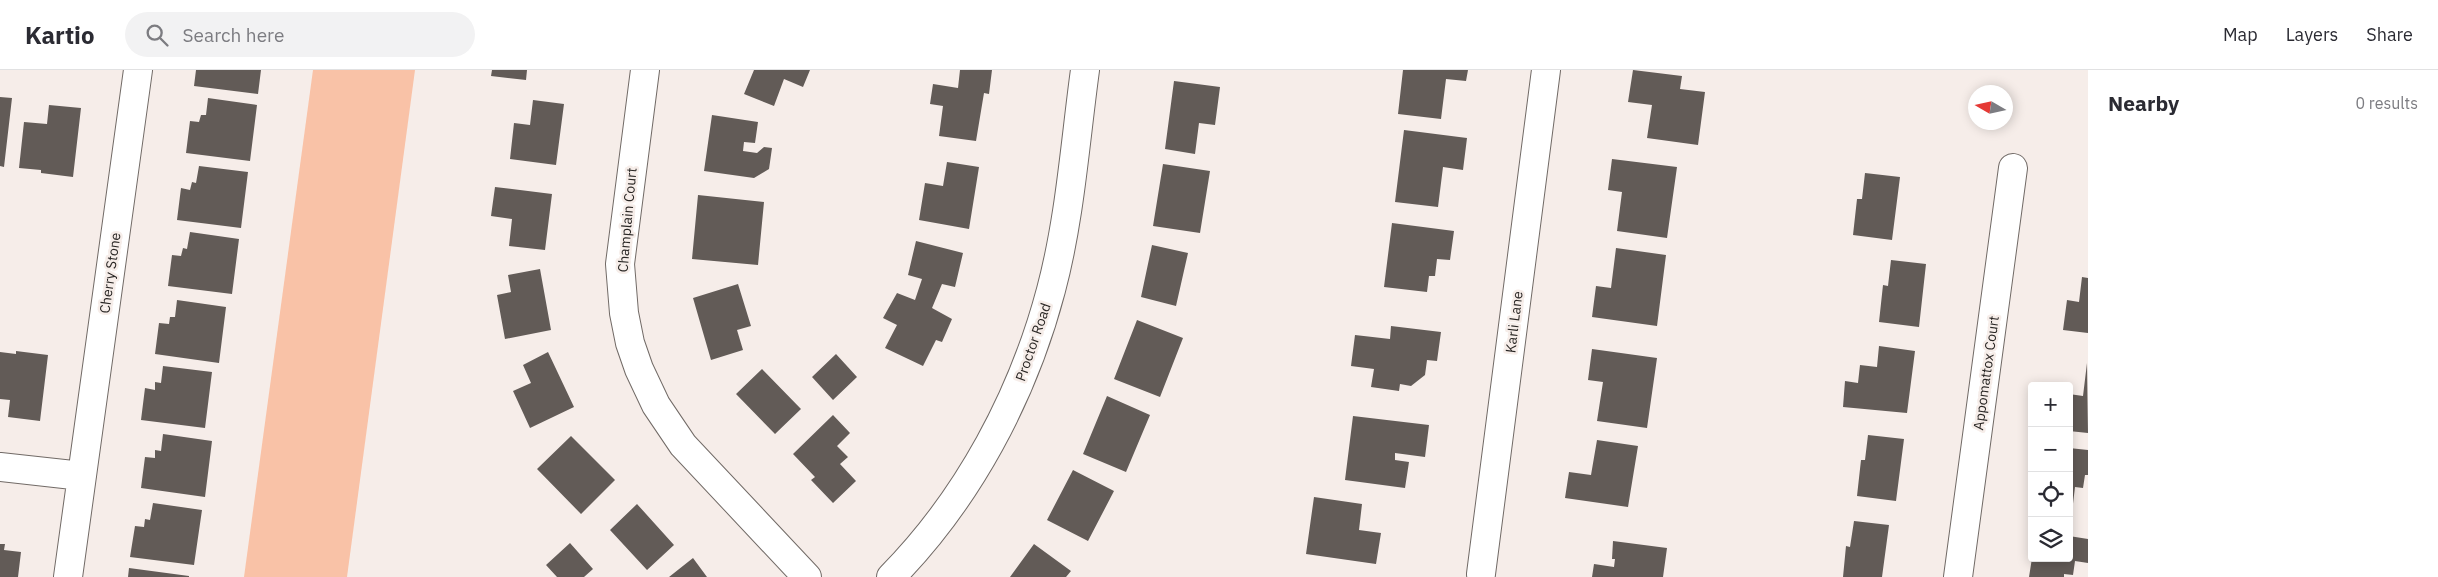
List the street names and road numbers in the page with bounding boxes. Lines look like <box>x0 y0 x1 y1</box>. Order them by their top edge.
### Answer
street label: Champlain Court <box>613 167 641 273</box>
street label: Cherry Stone <box>95 231 125 315</box>
street label: Karli Lane <box>1501 290 1527 354</box>
street label: Proctor Road <box>1011 300 1055 384</box>
street label: Appomattox Court <box>1969 315 2003 431</box>

